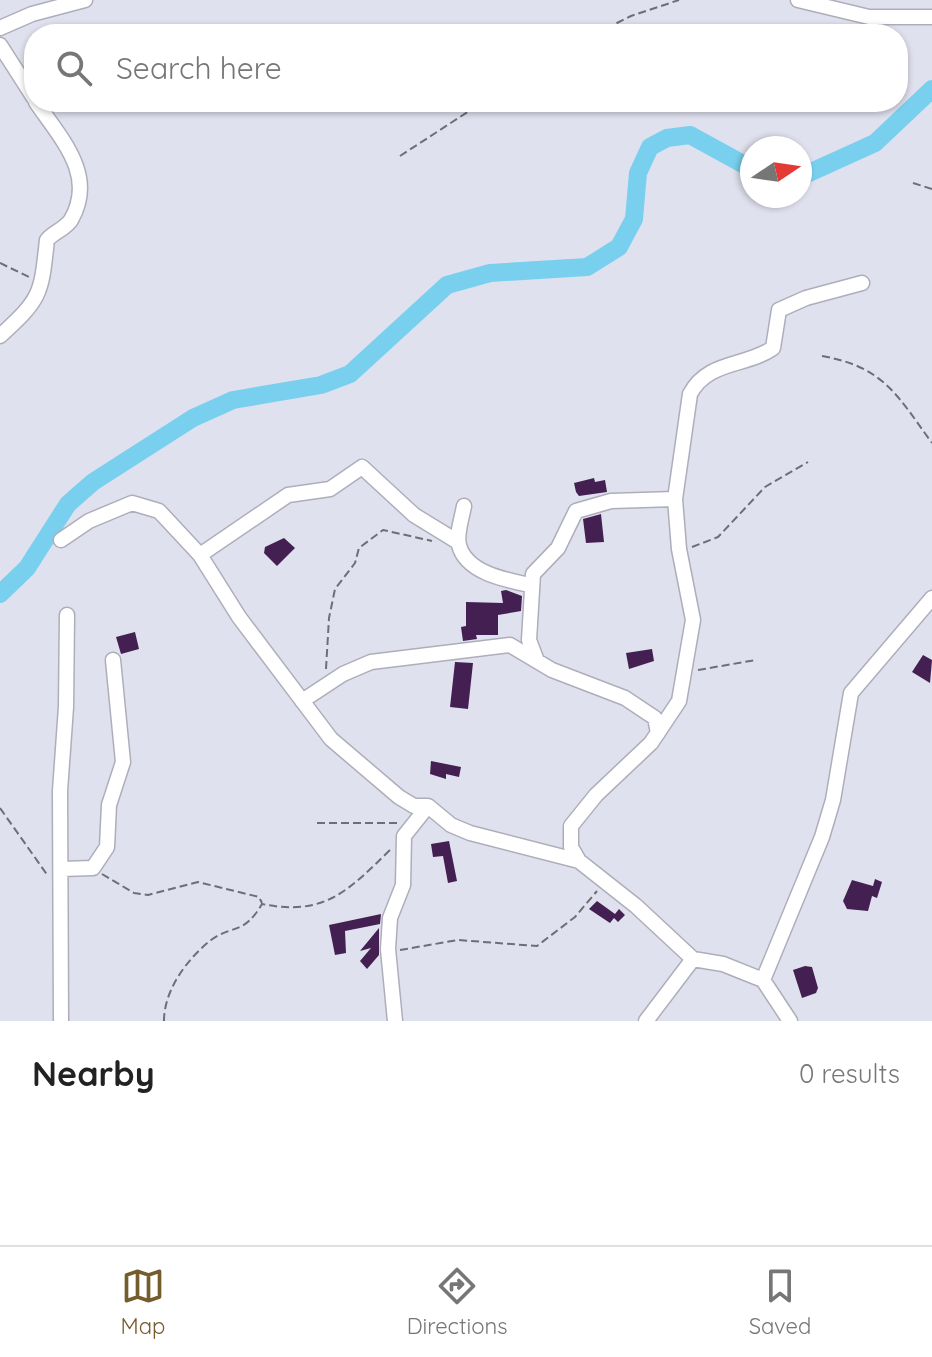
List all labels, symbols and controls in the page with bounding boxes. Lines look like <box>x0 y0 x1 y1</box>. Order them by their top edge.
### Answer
search box <box>24 24 908 112</box>
icon: search <box>52 46 96 90</box>
text: Search here <box>116 49 282 87</box>
north arrow <box>740 136 812 208</box>
text: Nearby <box>32 1052 155 1095</box>
text: 0 results <box>799 1057 900 1090</box>
tab: Map <box>121 1264 165 1340</box>
tab: Directions <box>407 1264 507 1340</box>
tab: Saved <box>749 1264 811 1340</box>

